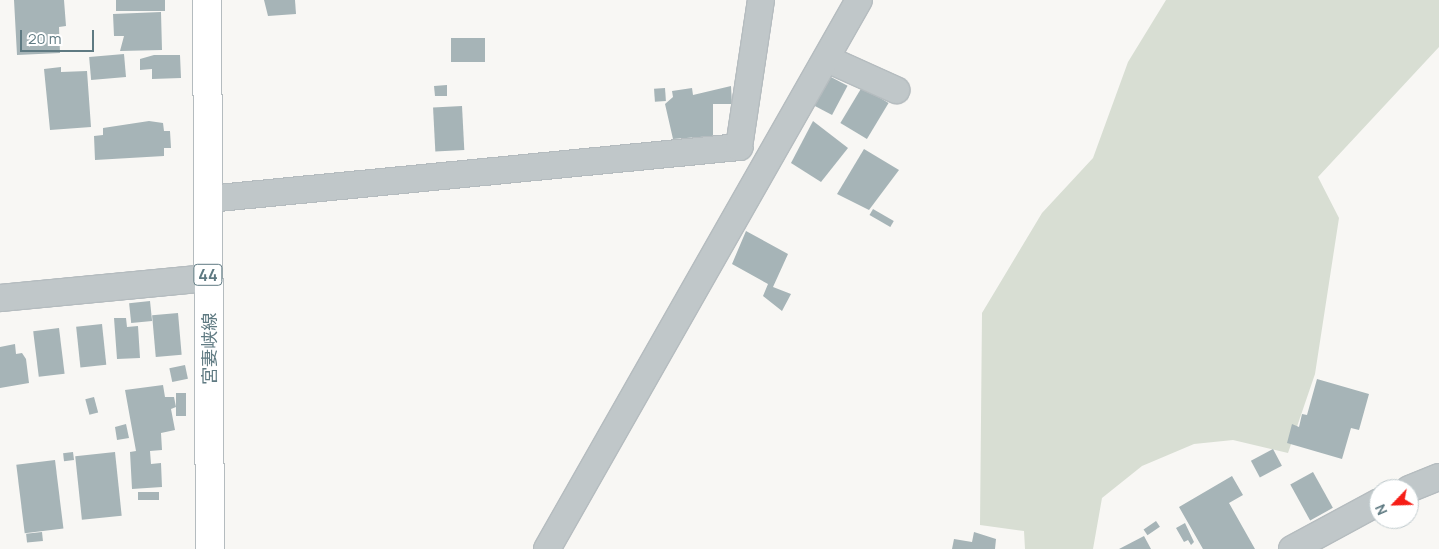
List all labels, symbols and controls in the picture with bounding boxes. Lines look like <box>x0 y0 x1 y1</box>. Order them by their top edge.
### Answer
scale bar <box>22 20 96 52</box>
text: 20 m <box>28 28 61 49</box>
road number: 44 <box>193 262 223 288</box>
street label: 宮妻峡線 <box>198 313 220 385</box>
north arrow <box>1369 479 1419 529</box>
text: N <box>1370 501 1391 518</box>

